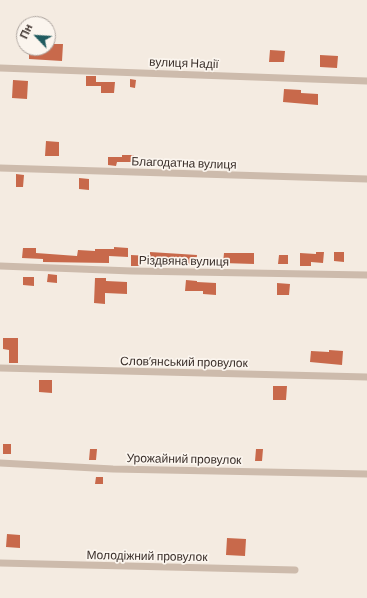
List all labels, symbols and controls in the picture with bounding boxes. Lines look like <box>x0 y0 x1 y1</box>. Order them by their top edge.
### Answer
north arrow <box>16 16 56 56</box>
text: Пн <box>17 22 35 40</box>
street label: вулиця Надії <box>149 55 219 71</box>
street label: Благодатна вулиця <box>131 154 237 172</box>
street label: Різдвяна вулиця <box>139 253 229 269</box>
street label: Словʼянський провулок <box>120 354 248 370</box>
street label: Урожайний провулок <box>126 451 242 467</box>
street label: Молодіжний провулок <box>86 548 208 564</box>

